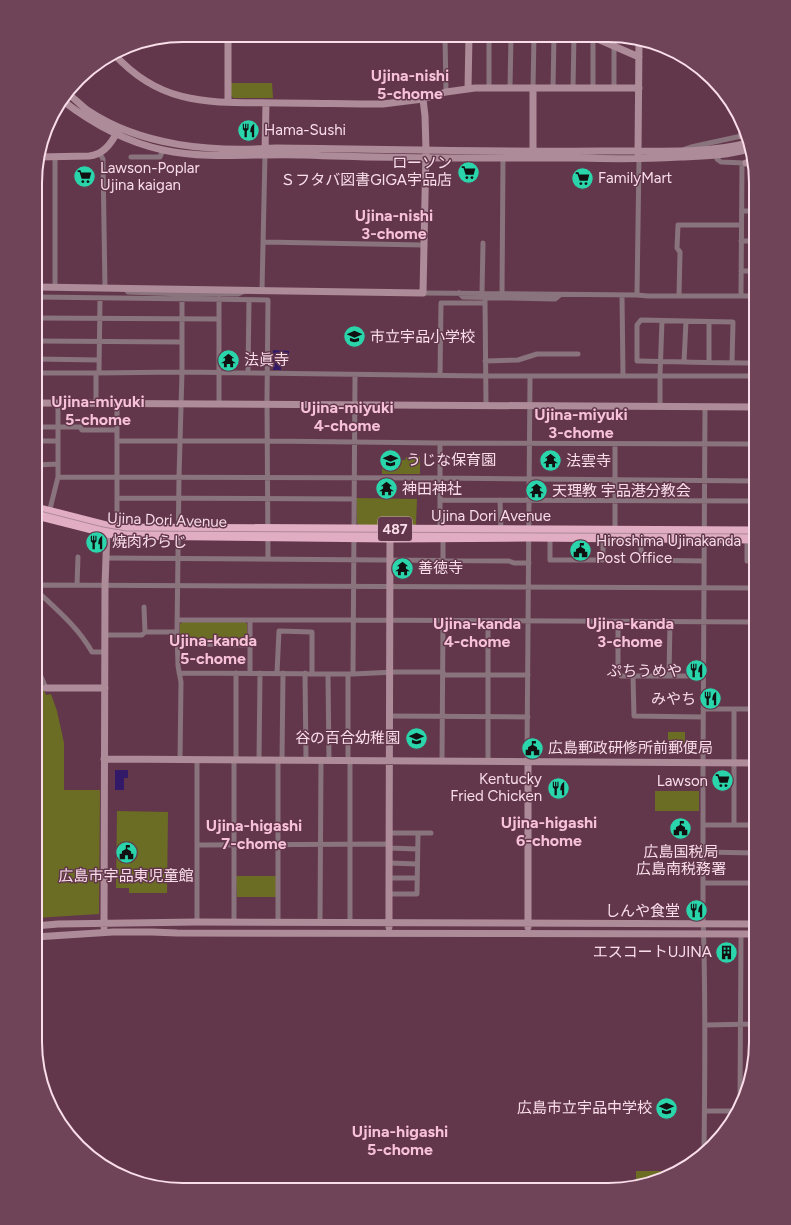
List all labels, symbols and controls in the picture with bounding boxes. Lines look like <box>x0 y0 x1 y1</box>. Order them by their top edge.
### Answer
district label: Ujina-nishi 5-chome <box>371 66 449 103</box>
restaurant icon: Hama-Sushi <box>235 117 261 143</box>
place label: Hama-Sushi <box>264 121 346 139</box>
place label: ローソン Ｓフタバ図書GIGA宇品店 <box>280 154 452 189</box>
place label: Lawson-Poplar Ujina kaigan <box>100 159 200 194</box>
supermarket icon: ローソン Ｓフタバ図書GIGA宇品店 <box>455 159 481 185</box>
supermarket icon: Lawson-Poplar Ujina kaigan <box>71 164 97 190</box>
supermarket icon: FamilyMart <box>569 165 595 191</box>
place label: FamilyMart <box>598 169 673 187</box>
district label: Ujina-nishi 3-chome <box>355 206 433 243</box>
school or university icon: 市立宇品小学校 <box>342 324 368 350</box>
place label: 市立宇品小学校 <box>370 328 475 346</box>
temple icon: 法眞寺 <box>216 347 242 373</box>
place label: 法眞寺 <box>244 351 289 369</box>
district label: Ujina-miyuki 5-chome <box>51 392 145 429</box>
district label: Ujina-miyuki 4-chome <box>300 398 394 435</box>
district label: Ujina-miyuki 3-chome <box>534 405 628 442</box>
school or university icon: うじな保育園 <box>377 447 403 473</box>
temple icon: 法雲寺 <box>538 448 564 474</box>
place label: うじな保育園 <box>406 451 496 469</box>
place label: 法雲寺 <box>566 452 611 470</box>
temple icon: 神田神社 <box>373 476 399 502</box>
temple icon: 天理教 宇品港分教会 <box>523 478 549 504</box>
place label: 神田神社 <box>402 480 462 498</box>
place label: 天理教 宇品港分教会 <box>552 482 691 500</box>
street label: Ujina Dori Avenue <box>431 507 551 525</box>
street label: Ujina Dori Avenue <box>107 509 227 531</box>
road number: 487 <box>378 517 412 541</box>
restaurant icon: 焼肉わらじ <box>84 529 110 555</box>
place label: Hiroshima Ujinakanda Post Office <box>596 532 741 567</box>
place label: 焼肉わらじ <box>112 533 187 551</box>
public building icon: Hiroshima Ujinakanda Post Office <box>567 537 593 563</box>
temple icon: 善徳寺 <box>389 555 415 581</box>
place label: 善徳寺 <box>418 559 463 577</box>
district label: Ujina-kanda 4-chome <box>433 614 521 651</box>
district label: Ujina-kanda 3-chome <box>586 614 674 651</box>
district label: Ujina-kanda 5-chome <box>169 631 257 668</box>
restaurant icon: ぷちうめや <box>684 658 710 684</box>
place label: ぷちうめや <box>607 662 682 680</box>
restaurant icon: みやち <box>698 686 724 712</box>
place label: みやち <box>651 690 696 708</box>
school or university icon: 谷の百合幼稚園 <box>403 725 429 751</box>
place label: 谷の百合幼稚園 <box>295 729 400 747</box>
public building icon: 広島郵政研修所前郵便局 <box>520 735 546 761</box>
place label: 広島郵政研修所前郵便局 <box>548 739 713 757</box>
supermarket icon: Lawson <box>710 768 736 794</box>
place label: Kentucky Fried Chicken <box>450 770 542 805</box>
place label: Lawson <box>657 772 708 790</box>
restaurant icon: Kentucky Fried Chicken <box>545 775 571 801</box>
district label: Ujina-higashi 6-chome <box>501 813 597 850</box>
district label: Ujina-higashi 7-chome <box>206 816 302 853</box>
public building icon: 広島国税局 広島南税務署 <box>668 816 694 842</box>
public building icon: 広島市宇品東児童館 <box>113 840 139 866</box>
place label: 広島国税局 広島南税務署 <box>636 843 726 878</box>
place label: 広島市宇品東児童館 <box>58 867 194 885</box>
restaurant icon: しんや食堂 <box>683 898 709 924</box>
place label: しんや食堂 <box>605 902 680 920</box>
building icon: エスコートUJINA <box>714 939 740 965</box>
place label: エスコートUJINA <box>593 943 712 961</box>
school or university icon: 広島市立宇品中学校 <box>654 1095 680 1121</box>
place label: 広島市立宇品中学校 <box>517 1099 652 1117</box>
district label: Ujina-higashi 5-chome <box>352 1122 448 1159</box>

